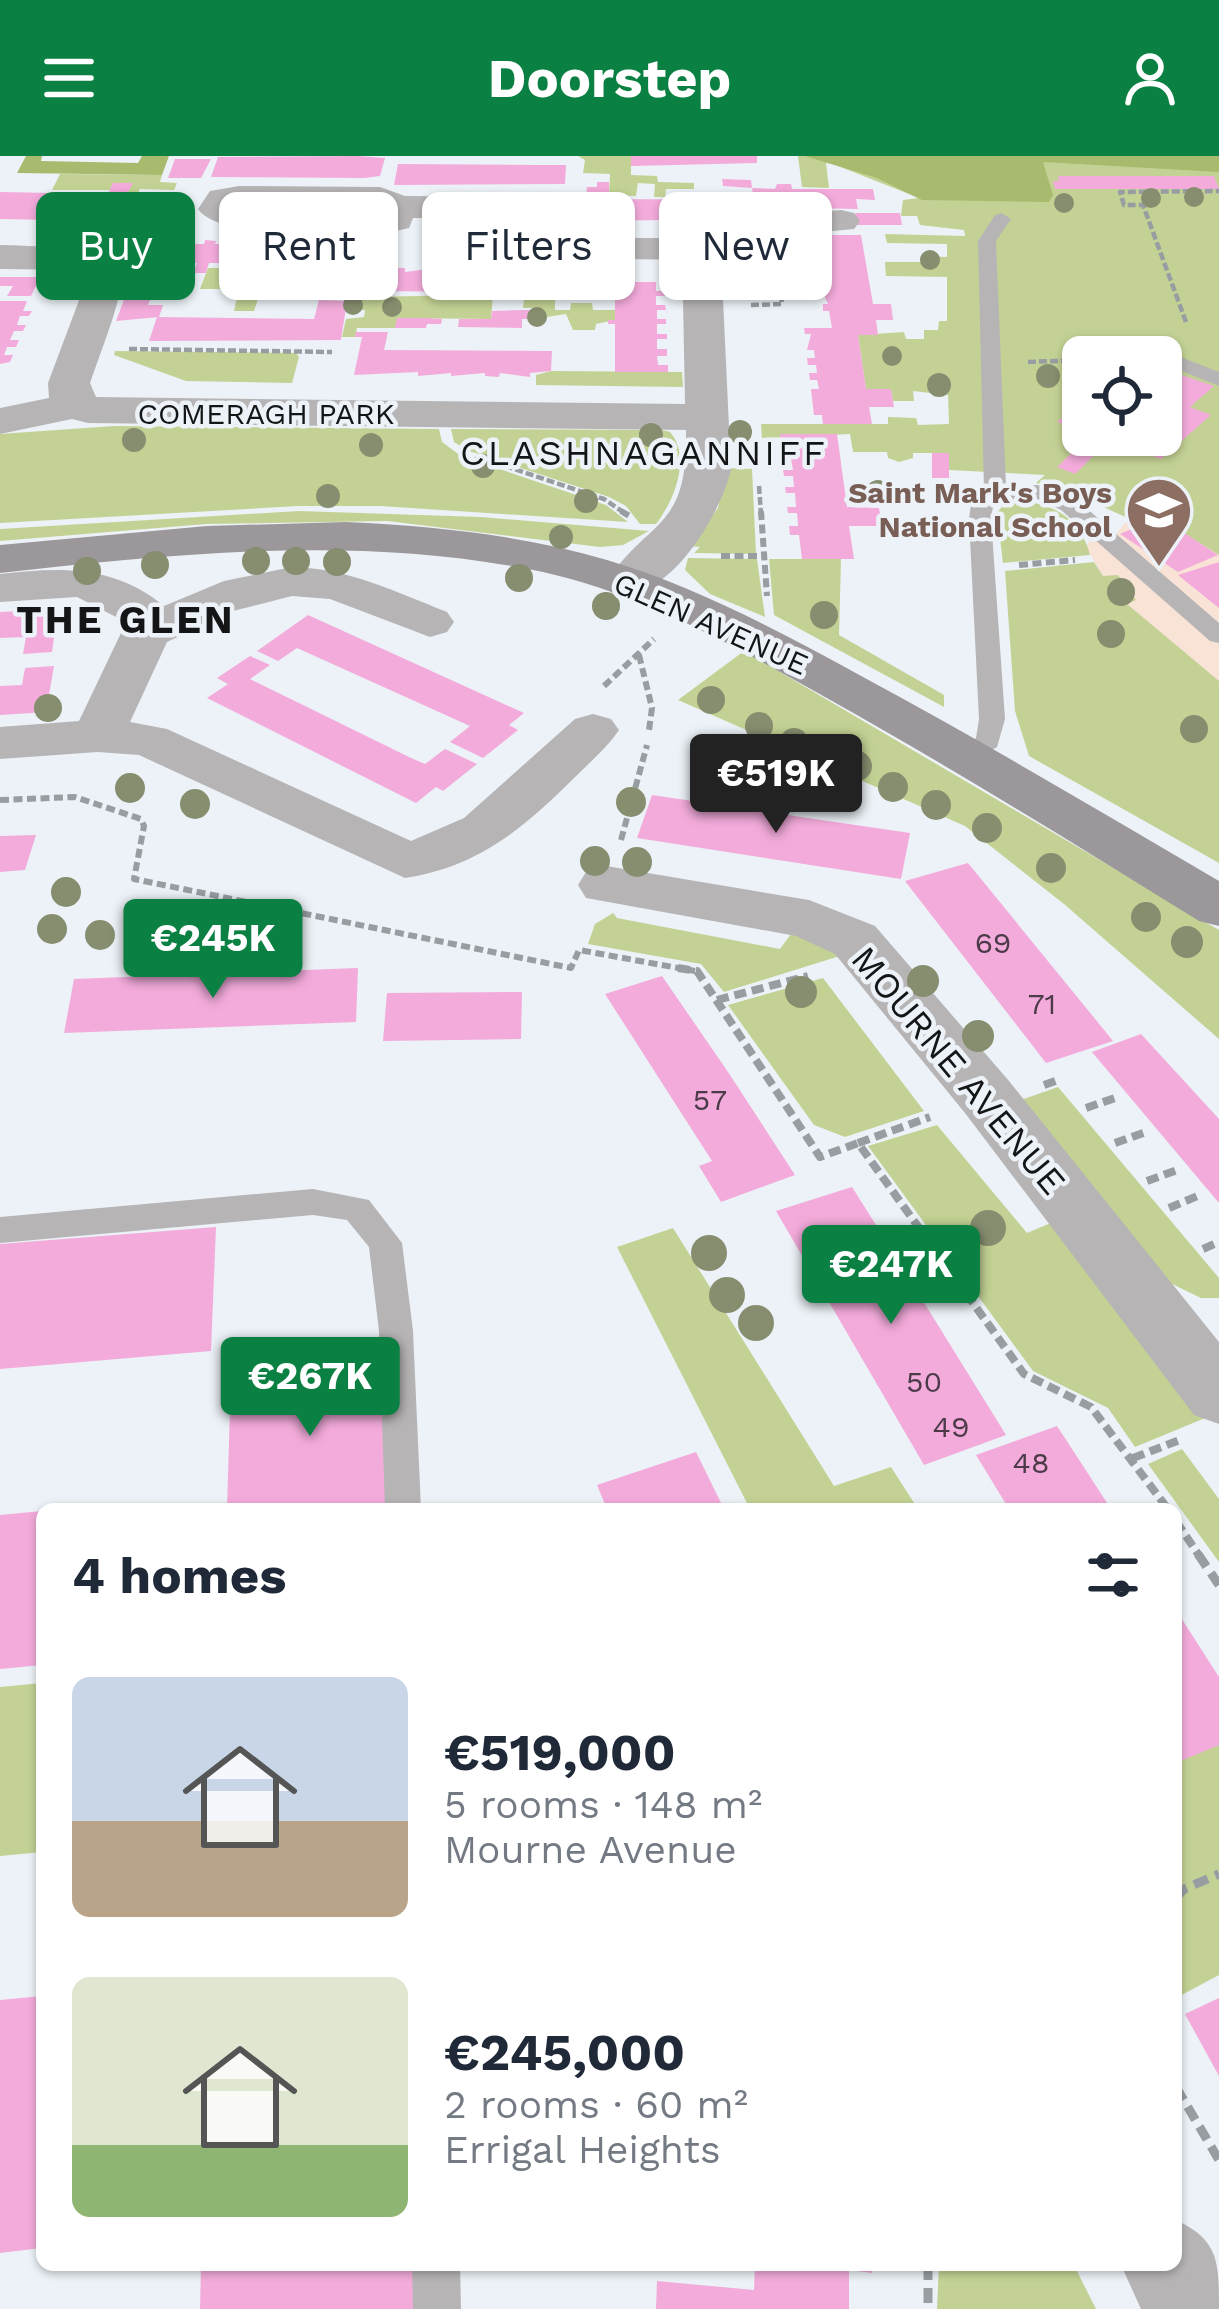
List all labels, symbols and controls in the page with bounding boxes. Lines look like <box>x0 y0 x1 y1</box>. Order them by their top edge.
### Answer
icon: menu <box>36 45 102 111</box>
icon: person <box>1117 45 1183 111</box>
text: Doorstep <box>488 47 731 110</box>
chip: Buy <box>36 192 195 300</box>
chip: Rent <box>219 192 398 300</box>
chip: Filters <box>422 192 635 300</box>
chip: New <box>659 192 832 300</box>
map controls <box>1062 336 1182 456</box>
button: locate <box>1062 336 1182 456</box>
street label: COMERAGH PARK <box>137 396 395 431</box>
district label: CLASHNAGANNIFF <box>460 432 828 474</box>
place label: Saint Mark's Boys National School <box>848 475 1112 544</box>
school or university icon: Saint Mark's Boys National School <box>1124 475 1194 569</box>
street label: GLEN AVENUE <box>609 565 814 682</box>
district label: THE GLEN <box>16 597 236 642</box>
pin: €519K <box>692 734 860 836</box>
text: €519K <box>717 750 835 795</box>
pin: €245K <box>129 899 297 1001</box>
text: €245K <box>150 915 276 960</box>
house number: 69 <box>975 925 1011 960</box>
street label: MOURNE AVENUE <box>842 938 1074 1203</box>
house number: 71 <box>1028 986 1056 1021</box>
house number: 57 <box>693 1082 727 1117</box>
pin: €247K <box>807 1225 975 1327</box>
text: €247K <box>829 1241 953 1286</box>
pin: €267K <box>226 1337 394 1439</box>
text: €267K <box>248 1353 372 1398</box>
house number: 50 <box>906 1364 942 1399</box>
house number: 49 <box>933 1409 969 1444</box>
house number: 48 <box>1013 1445 1049 1480</box>
icon: filters <box>1080 1542 1146 1608</box>
text: 4 homes <box>72 1546 286 1605</box>
text: €519,000 <box>444 1723 675 1782</box>
icon: home <box>168 1725 312 1869</box>
text: 5 rooms · 148 m² <box>444 1782 762 1827</box>
text: Mourne Avenue <box>444 1827 737 1872</box>
text: €245,000 <box>444 2023 685 2082</box>
icon: home <box>168 2025 312 2169</box>
text: 2 rooms · 60 m² <box>444 2082 748 2127</box>
text: Errigal Heights <box>444 2127 720 2172</box>

